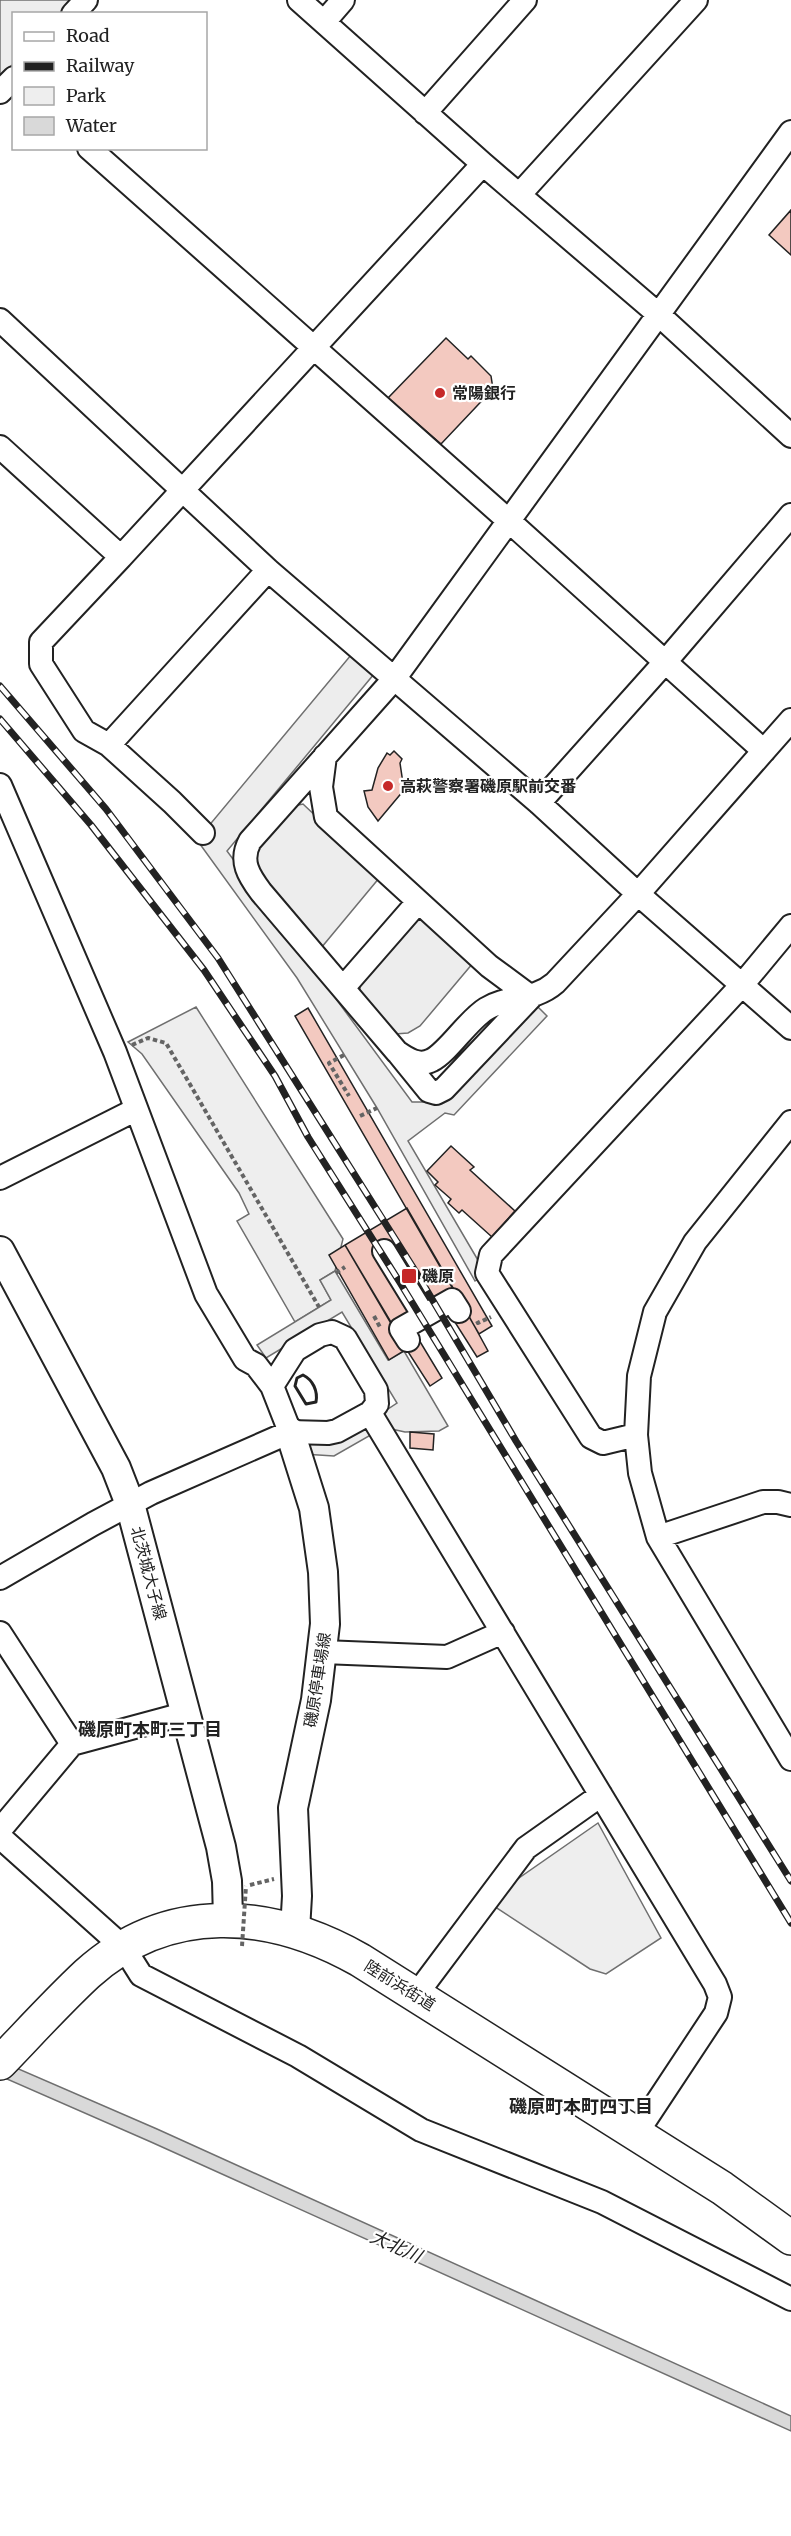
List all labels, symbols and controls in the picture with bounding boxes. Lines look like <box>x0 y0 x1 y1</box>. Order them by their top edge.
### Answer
legend <box>12 12 207 150</box>
text: Road <box>66 24 110 47</box>
text: Railway <box>66 54 135 77</box>
text: Park <box>66 84 107 107</box>
text: Water <box>65 114 117 137</box>
place label: 常陽銀行 <box>452 383 516 403</box>
marker: 常陽銀行 <box>433 386 447 400</box>
place label: 高萩警察署磯原駅前交番 <box>400 776 576 796</box>
marker: 高萩警察署磯原駅前交番 <box>381 779 395 793</box>
place label: 磯原 <box>422 1266 454 1286</box>
marker: 磯原 <box>400 1267 418 1285</box>
street label: 北茨城大子線 <box>127 1524 171 1622</box>
street label: 磯原停車場線 <box>300 1631 334 1729</box>
district label: 磯原町本町三丁目 <box>78 1718 222 1741</box>
street label: 陸前浜街道 <box>361 1955 439 2015</box>
district label: 磯原町本町四丁目 <box>509 2095 653 2118</box>
water label: 大北川 <box>367 2225 427 2268</box>

